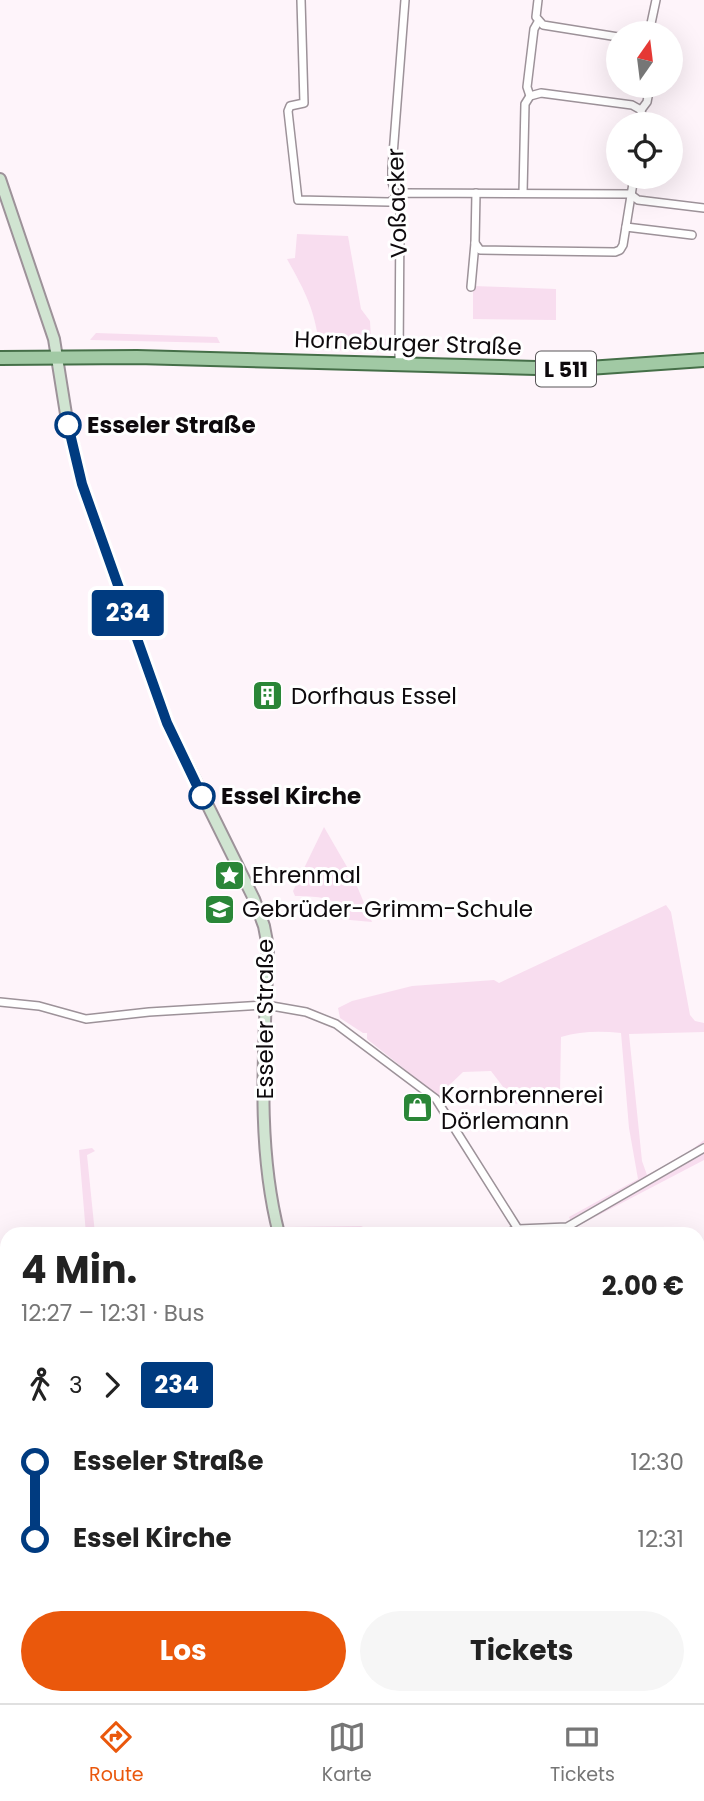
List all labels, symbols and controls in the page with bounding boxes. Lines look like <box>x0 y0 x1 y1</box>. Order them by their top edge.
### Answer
north arrow <box>606 21 682 98</box>
map controls <box>606 21 683 189</box>
button: locate <box>606 112 683 189</box>
street label: Voßacker <box>379 147 415 259</box>
street label: Horneburger Straße <box>294 323 522 363</box>
road number: L 511 <box>536 352 596 386</box>
place label: Esseler Straße <box>87 409 256 441</box>
marker: Esseler Straße <box>55 412 81 438</box>
line badge: 234 <box>88 590 168 636</box>
text: 234 <box>106 596 150 629</box>
building icon: Dorfhaus Essel <box>251 679 285 713</box>
place label: Dorfhaus Essel <box>291 680 457 712</box>
place label: Essel Kirche <box>221 780 361 812</box>
marker: Essel Kirche <box>189 783 215 809</box>
place icon: Ehrenmal <box>212 858 246 892</box>
place label: Ehrenmal <box>252 859 361 891</box>
school or university icon: Gebrüder-Grimm-Schule <box>202 892 236 926</box>
place label: Gebrüder-Grimm-Schule <box>242 893 533 925</box>
street label: Esseler Straße <box>249 939 281 1099</box>
place label: Kornbrennerei Dörlemann <box>441 1079 603 1137</box>
shop icon: Kornbrennerei Dörlemann <box>401 1091 435 1125</box>
text: 4 Min. <box>21 1243 137 1296</box>
text: 2.00 € <box>602 1268 684 1304</box>
text: 12:27 – 12:31 · Bus <box>21 1297 205 1329</box>
icon: walk <box>21 1366 59 1404</box>
icon: forward <box>93 1366 131 1404</box>
text: 234 <box>155 1368 199 1401</box>
text: 3 <box>69 1369 83 1401</box>
text: Esseler Straße <box>73 1443 264 1479</box>
text: 12:30 <box>631 1446 684 1478</box>
text: Essel Kirche <box>73 1520 231 1556</box>
text: 12:31 <box>638 1523 684 1555</box>
button: Los <box>21 1611 346 1691</box>
button: Tickets <box>360 1611 684 1691</box>
tab: Route <box>89 1718 144 1789</box>
tab: Karte <box>322 1718 372 1789</box>
tab: Tickets <box>550 1718 615 1789</box>

